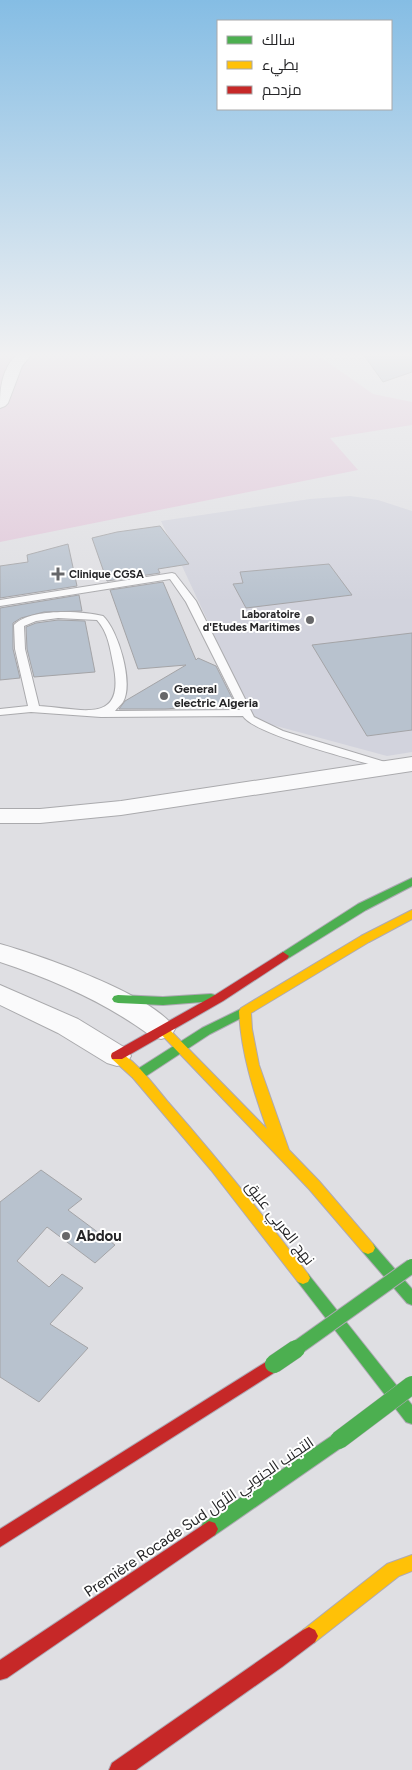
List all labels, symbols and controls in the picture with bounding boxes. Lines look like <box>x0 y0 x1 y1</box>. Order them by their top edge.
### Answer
legend <box>217 20 392 110</box>
text: سالك <box>262 31 295 49</box>
text: بطيء <box>262 56 299 77</box>
text: مزدحم <box>262 81 302 100</box>
marker: Clinique CGSA <box>51 567 65 581</box>
place label: Clinique CGSA <box>69 568 144 581</box>
place label: Laboratoire d'Etudes Maritimes <box>203 608 300 634</box>
marker: Laboratoire d'Etudes Maritimes <box>304 614 316 626</box>
place label: General electric Algeria <box>174 682 258 710</box>
marker: General electric Algeria <box>158 690 170 702</box>
street label: نهج العربي عليق <box>239 1177 318 1270</box>
place label: Abdou <box>76 1227 122 1245</box>
marker: Abdou <box>60 1230 72 1242</box>
street label: Première Rocade Sud التجنب الجنوبي الأول <box>81 1433 319 1603</box>

